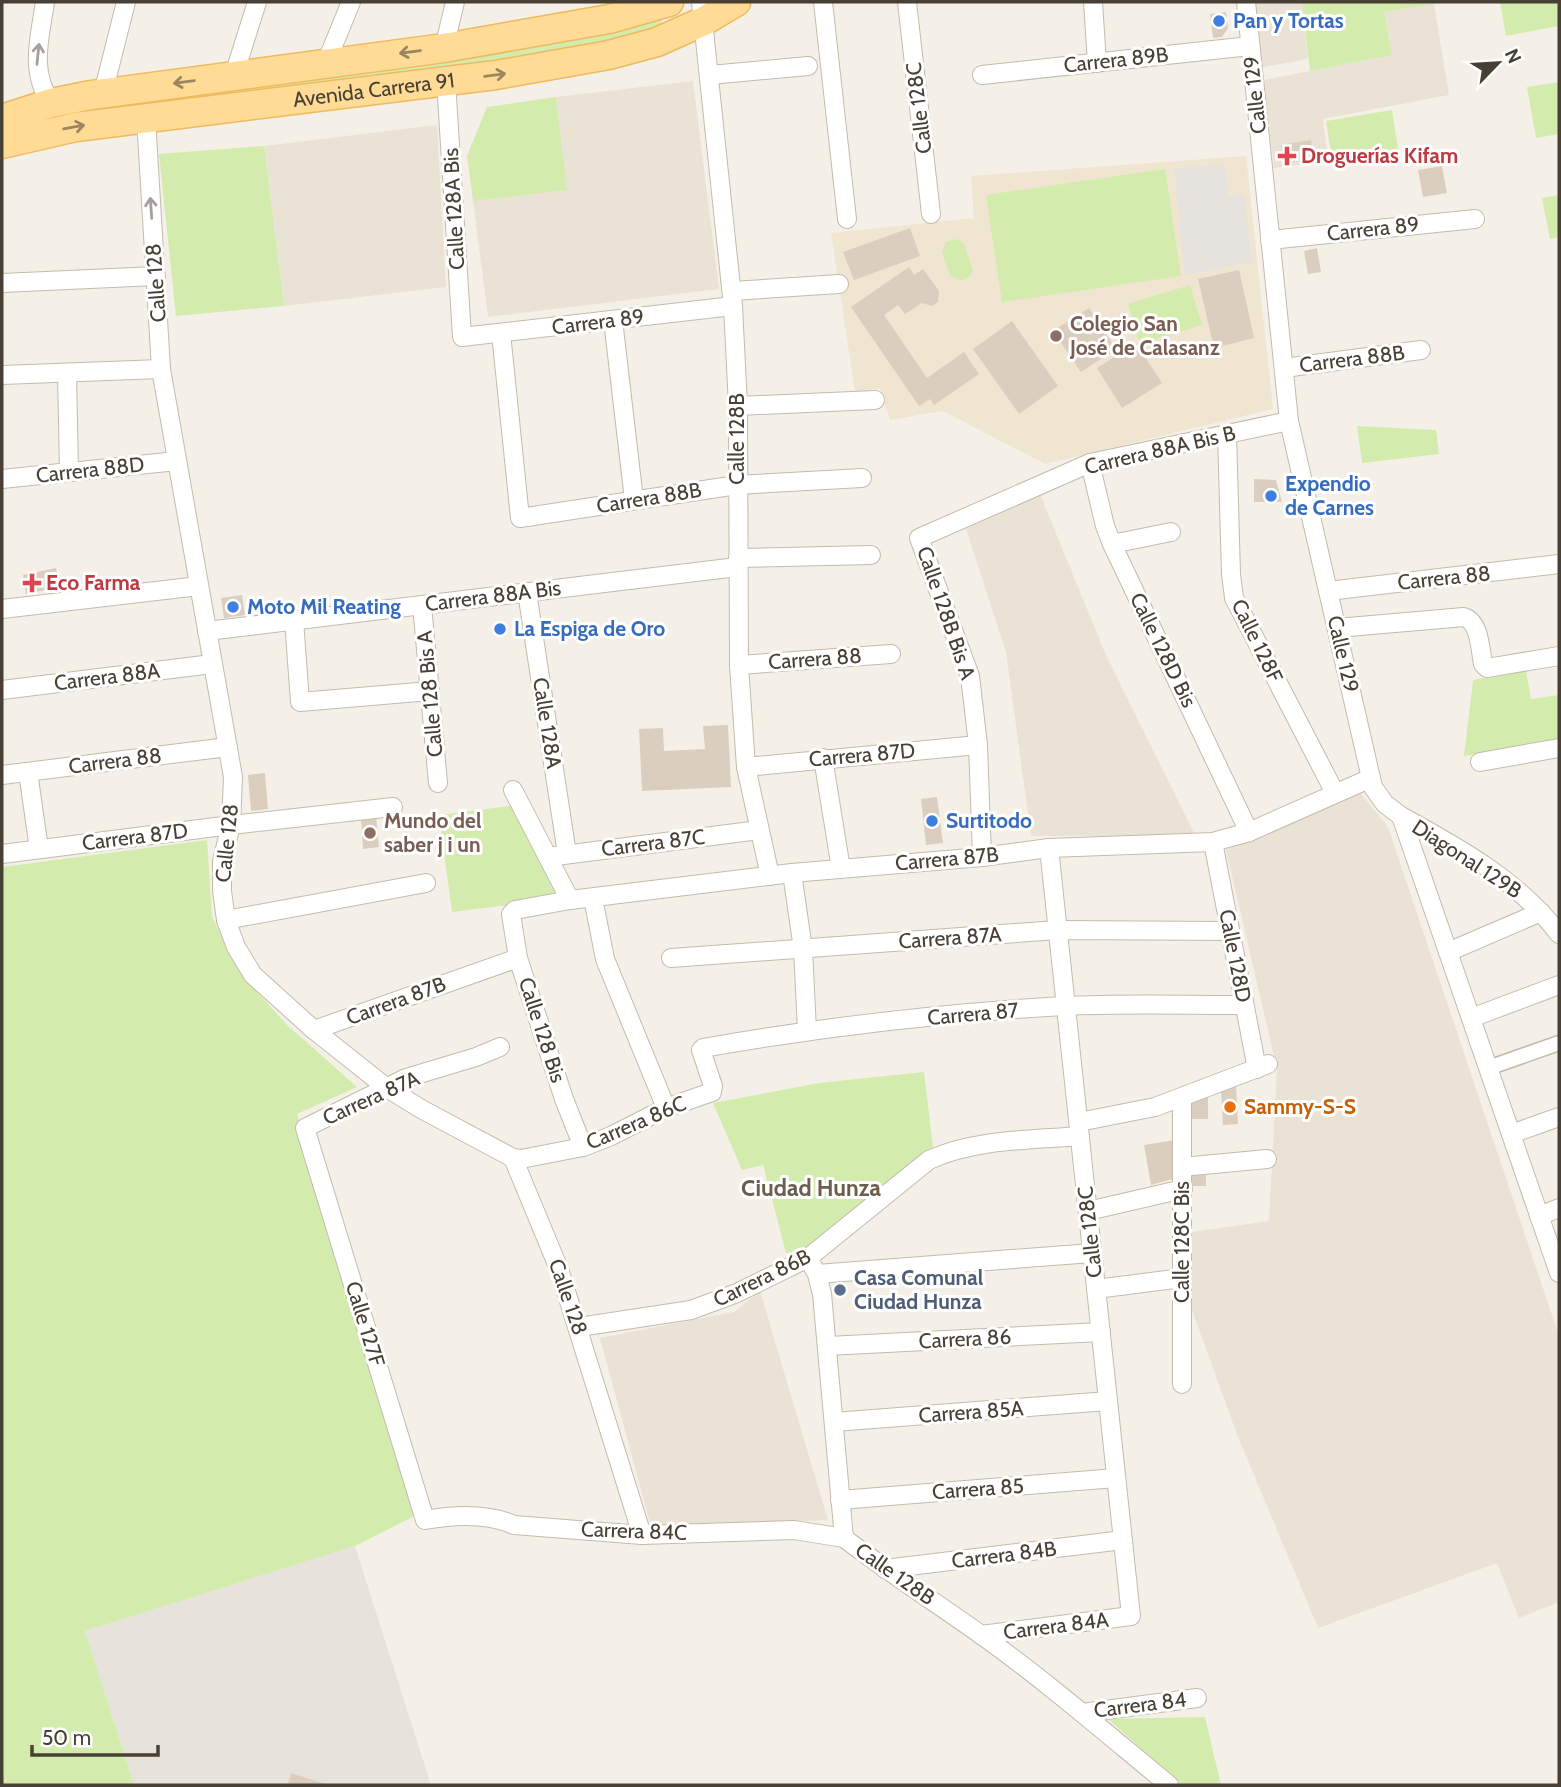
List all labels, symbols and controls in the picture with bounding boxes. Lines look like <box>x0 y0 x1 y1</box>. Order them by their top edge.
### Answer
place label: Pan y Tortas <box>1233 8 1344 33</box>
marker: Pan y Tortas <box>1211 13 1227 29</box>
north arrow <box>1463 28 1533 98</box>
street label: Carrera 89B <box>1062 42 1170 77</box>
one-way arrow <box>32 43 45 66</box>
text: N <box>1500 45 1526 67</box>
one-way arrow <box>399 46 422 59</box>
street label: Calle 129 <box>1238 55 1271 135</box>
street label: Calle 128C <box>900 61 937 155</box>
street label: Avenida Carrera 91 <box>291 67 456 112</box>
one-way arrow <box>483 68 505 81</box>
one-way arrow <box>173 75 196 88</box>
one-way arrow <box>63 120 85 133</box>
place label: Droguerías Kifam <box>1301 143 1458 168</box>
street label: Calle 128A Bis <box>438 147 469 271</box>
marker: Droguerías Kifam <box>1279 148 1295 164</box>
one-way arrow <box>144 197 157 219</box>
street label: Carrera 89 <box>1326 211 1420 246</box>
street label: Calle 128 <box>140 243 171 323</box>
street label: Carrera 89 <box>550 303 645 340</box>
place label: Colegio San José de Calasanz <box>1069 311 1220 360</box>
marker: Colegio San José de Calasanz <box>1048 328 1064 344</box>
street label: Carrera 88B <box>1298 340 1406 377</box>
street label: Calle 128B <box>724 393 749 485</box>
street label: Carrera 88A Bis B <box>1082 420 1238 479</box>
street label: Carrera 88D <box>35 451 145 488</box>
place label: Expendio de Carnes <box>1285 471 1374 520</box>
street label: Carrera 88B <box>595 477 703 518</box>
marker: Expendio de Carnes <box>1263 488 1279 504</box>
street label: Calle 128B Bis A <box>912 543 981 683</box>
street label: Carrera 88 <box>1396 560 1492 595</box>
place label: Eco Farma <box>46 570 141 595</box>
marker: Eco Farma <box>24 575 40 591</box>
street label: Carrera 88A Bis <box>424 575 563 616</box>
street label: Calle 128D Bis <box>1125 588 1202 711</box>
place label: Moto Mil Reating <box>247 594 401 619</box>
street label: Calle 128F <box>1227 595 1288 687</box>
marker: Moto Mil Reating <box>225 599 241 615</box>
street label: Calle 129 <box>1323 613 1364 695</box>
place label: La Espiga de Oro <box>514 616 665 641</box>
marker: La Espiga de Oro <box>492 621 508 637</box>
street label: Calle 128 Bis A <box>412 630 447 758</box>
street label: Carrera 88 <box>767 643 862 674</box>
street label: Carrera 88A <box>53 658 161 695</box>
street label: Calle 128A <box>528 676 567 770</box>
street label: Carrera 87D <box>808 737 916 772</box>
street label: Carrera 88 <box>67 742 163 779</box>
street label: Calle 128 <box>210 802 243 883</box>
place label: Mundo del saber j i un <box>384 808 482 857</box>
place label: Surtitodo <box>946 808 1032 833</box>
marker: Surtitodo <box>924 813 940 829</box>
street label: Diagonal 129B <box>1408 814 1527 903</box>
street label: Carrera 87D <box>81 818 189 855</box>
street label: Carrera 87C <box>600 824 706 861</box>
marker: Mundo del saber j i un <box>362 825 378 841</box>
street label: Carrera 87B <box>894 842 1000 875</box>
street label: Calle 128D <box>1214 907 1257 1005</box>
street label: Carrera 87A <box>898 921 1002 954</box>
street label: Carrera 87B <box>343 971 449 1030</box>
street label: Calle 128 Bis <box>514 974 571 1086</box>
street label: Carrera 87 <box>926 997 1020 1030</box>
street label: Carrera 87A <box>319 1065 423 1130</box>
street label: Carrera 86C <box>582 1090 689 1155</box>
place label: Sammy-S-S <box>1244 1094 1356 1119</box>
marker: Sammy-S-S <box>1222 1099 1238 1115</box>
district label: Ciudad Hunza <box>741 1174 881 1202</box>
street label: Calle 128C Bis <box>1169 1181 1194 1303</box>
street label: Calle 128C <box>1072 1185 1107 1279</box>
street label: Carrera 86B <box>709 1243 815 1312</box>
street label: Calle 128 <box>544 1255 593 1338</box>
place label: Casa Comunal Ciudad Hunza <box>854 1265 984 1314</box>
street label: Calle 127F <box>341 1278 390 1369</box>
marker: Casa Comunal Ciudad Hunza <box>832 1282 848 1298</box>
street label: Carrera 86 <box>918 1324 1012 1353</box>
street label: Carrera 85A <box>918 1395 1024 1428</box>
street label: Carrera 85 <box>931 1473 1025 1504</box>
street label: Carrera 84C <box>581 1516 687 1545</box>
street label: Carrera 84B <box>950 1536 1058 1573</box>
street label: Calle 128B <box>851 1537 940 1610</box>
street label: Carrera 84A <box>1002 1607 1110 1644</box>
street label: Carrera 84 <box>1092 1686 1188 1723</box>
scale bar <box>32 1714 158 1758</box>
text: 50 m <box>42 1725 91 1750</box>

